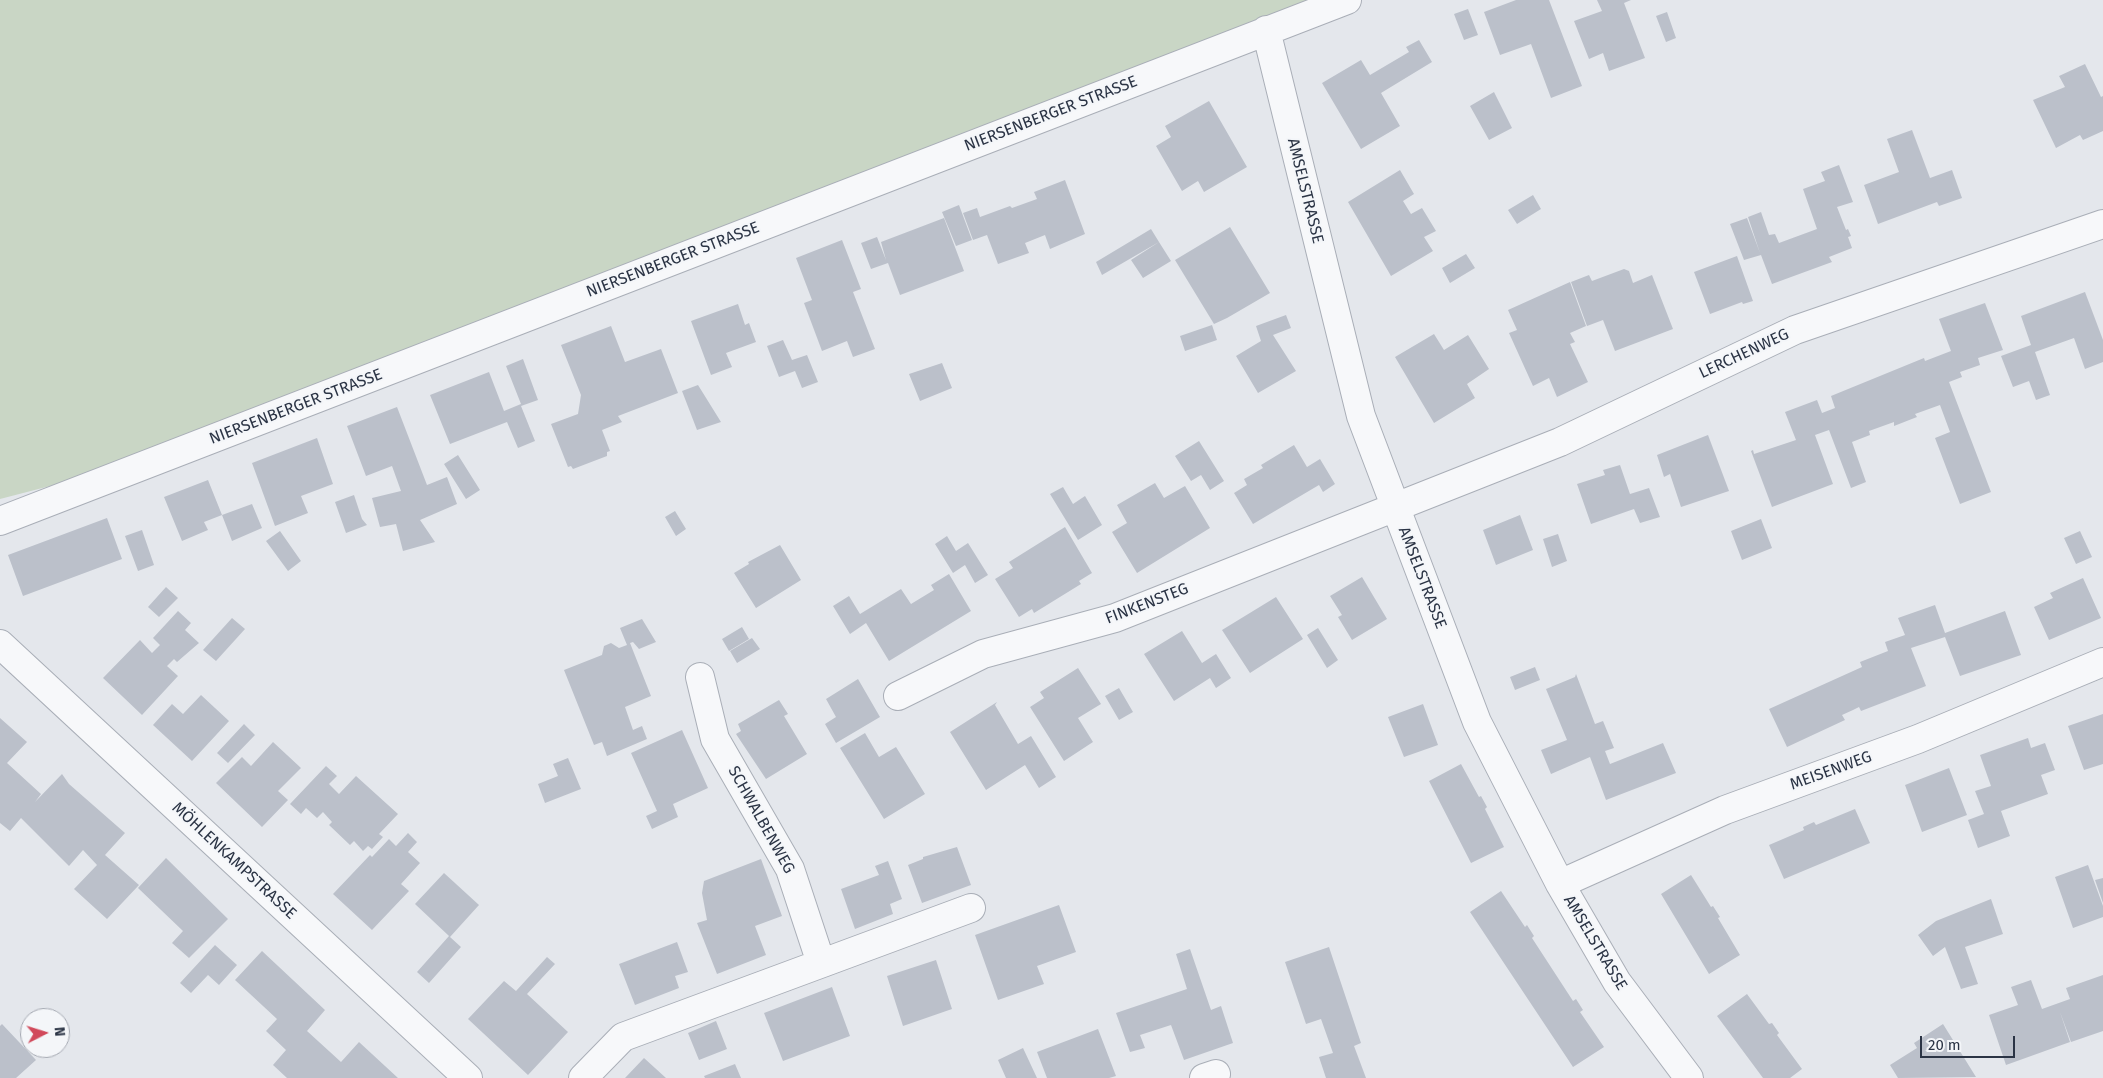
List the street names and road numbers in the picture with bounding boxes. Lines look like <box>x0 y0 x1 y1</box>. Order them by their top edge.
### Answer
street label: NIERSENBERGER STRASSE <box>962 72 1140 156</box>
street label: AMSELSTRASSE <box>1283 136 1327 246</box>
street label: NIERSENBERGER STRASSE <box>584 218 762 302</box>
street label: LERCHENWEG <box>1696 325 1792 383</box>
street label: NIERSENBERGER STRASSE <box>207 365 385 449</box>
street label: AMSELSTRASSE <box>1394 524 1450 632</box>
street label: FINKENSTEG <box>1103 579 1191 629</box>
street label: MEISENWEG <box>1787 747 1875 795</box>
street label: SCHWALBENWEG <box>724 763 798 877</box>
street label: MÖHLENKAMPSTRASSE <box>168 798 300 924</box>
street label: AMSELSTRASSE <box>1559 892 1631 994</box>

